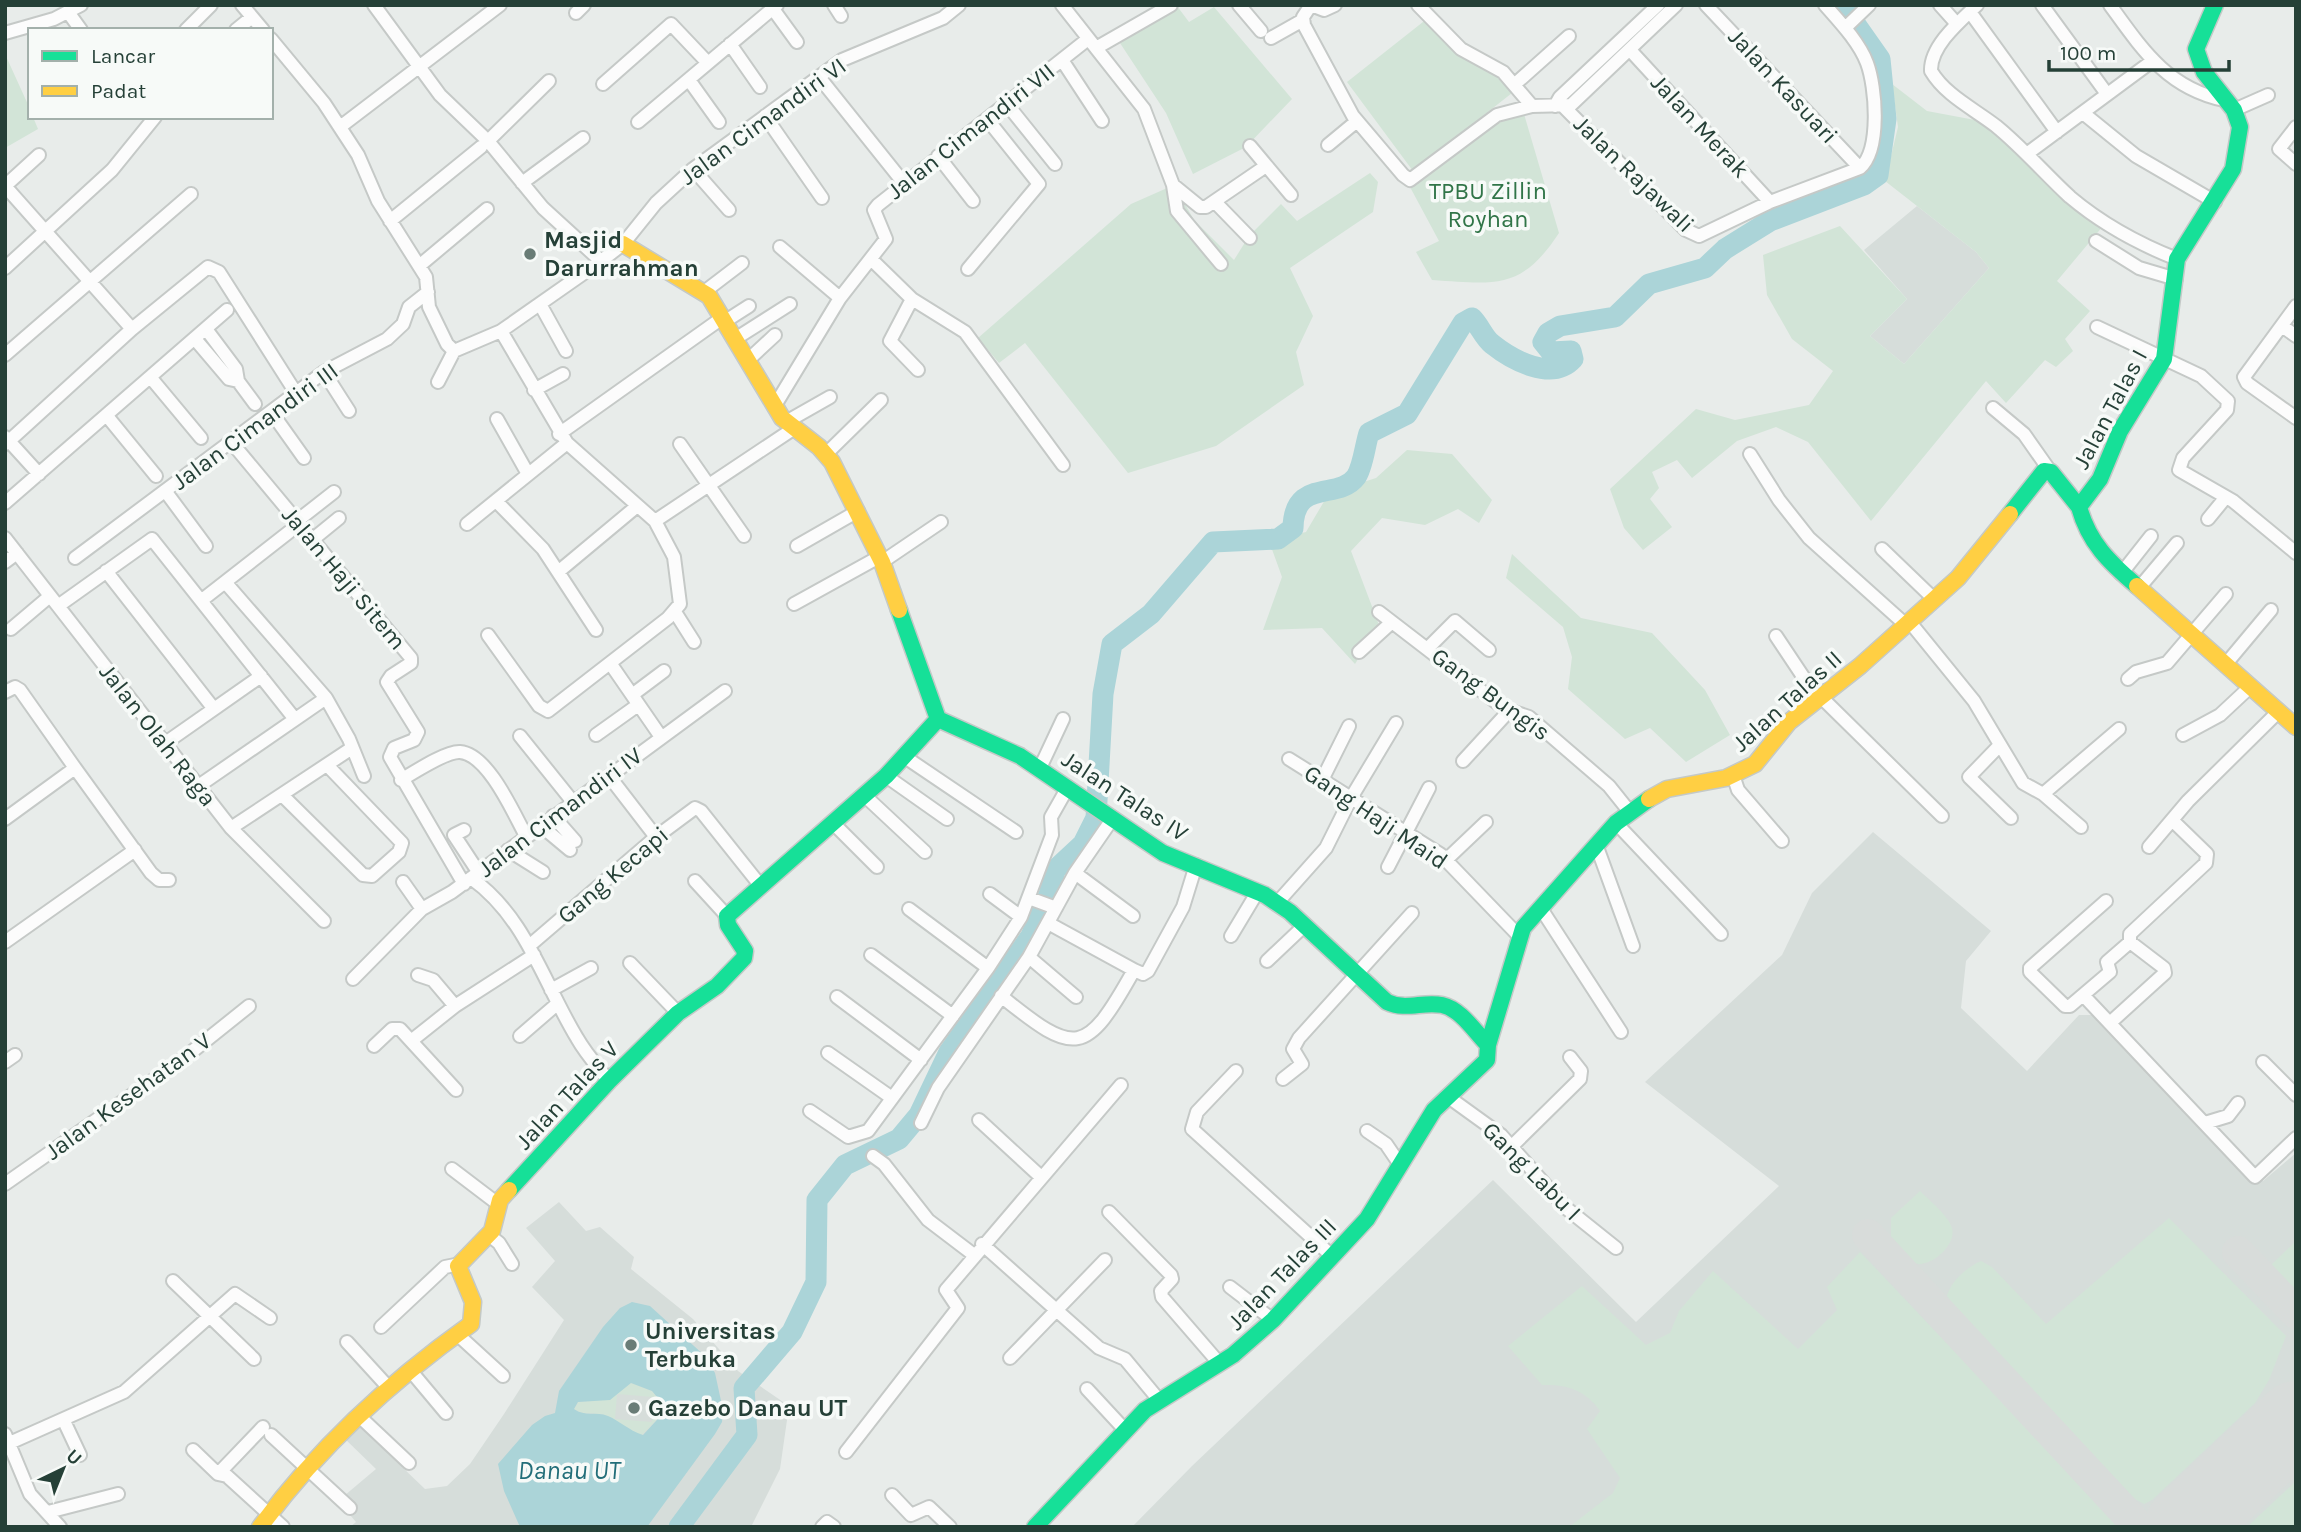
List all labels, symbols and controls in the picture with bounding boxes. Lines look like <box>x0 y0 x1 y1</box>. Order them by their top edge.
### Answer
street label: Jalan Kasuari <box>1723 23 1843 149</box>
legend <box>28 28 273 119</box>
scale bar <box>2049 28 2229 72</box>
text: 100 m <box>2060 41 2117 65</box>
text: Lancar <box>91 44 155 68</box>
street label: Jalan Cimandiri VI <box>675 51 851 191</box>
street label: Jalan Cimandiri VII <box>882 57 1060 205</box>
street label: Jalan Merak <box>1645 69 1755 183</box>
text: Padat <box>91 79 146 103</box>
street label: Jalan Rajawali <box>1568 110 1700 238</box>
park label: TPBU Zillin Royhan <box>1429 177 1547 233</box>
place label: Masjid Darurrahman <box>544 226 699 282</box>
marker: Masjid Darurrahman <box>522 246 538 262</box>
street label: Jalan Talas I <box>2067 345 2153 473</box>
street label: Jalan Cimandiri III <box>167 356 343 496</box>
street label: Jalan Haji Sitem <box>276 501 412 655</box>
street label: Gang Bungis <box>1426 642 1556 746</box>
street label: Jalan Talas II <box>1726 644 1848 758</box>
street label: Jalan Olah Raga <box>94 658 222 812</box>
street label: Jalan Cimandiri IV <box>472 741 648 883</box>
street label: Jalan Talas IV <box>1057 745 1194 847</box>
street label: Gang Haji Maid <box>1299 759 1453 875</box>
street label: Gang Kecapi <box>552 821 674 929</box>
street label: Jalan Kesehatan V <box>39 1026 217 1166</box>
street label: Jalan Talas V <box>510 1035 625 1155</box>
street label: Gang Labu I <box>1477 1116 1587 1226</box>
street label: Jalan Talas III <box>1222 1212 1342 1336</box>
place label: Universitas Terbuka <box>645 1317 776 1373</box>
marker: Universitas Terbuka <box>623 1337 639 1353</box>
place label: Gazebo Danau UT <box>648 1394 847 1422</box>
marker: Gazebo Danau UT <box>626 1400 642 1416</box>
north arrow <box>28 1434 98 1504</box>
text: U <box>62 1445 86 1470</box>
water label: Danau UT <box>518 1455 623 1486</box>

